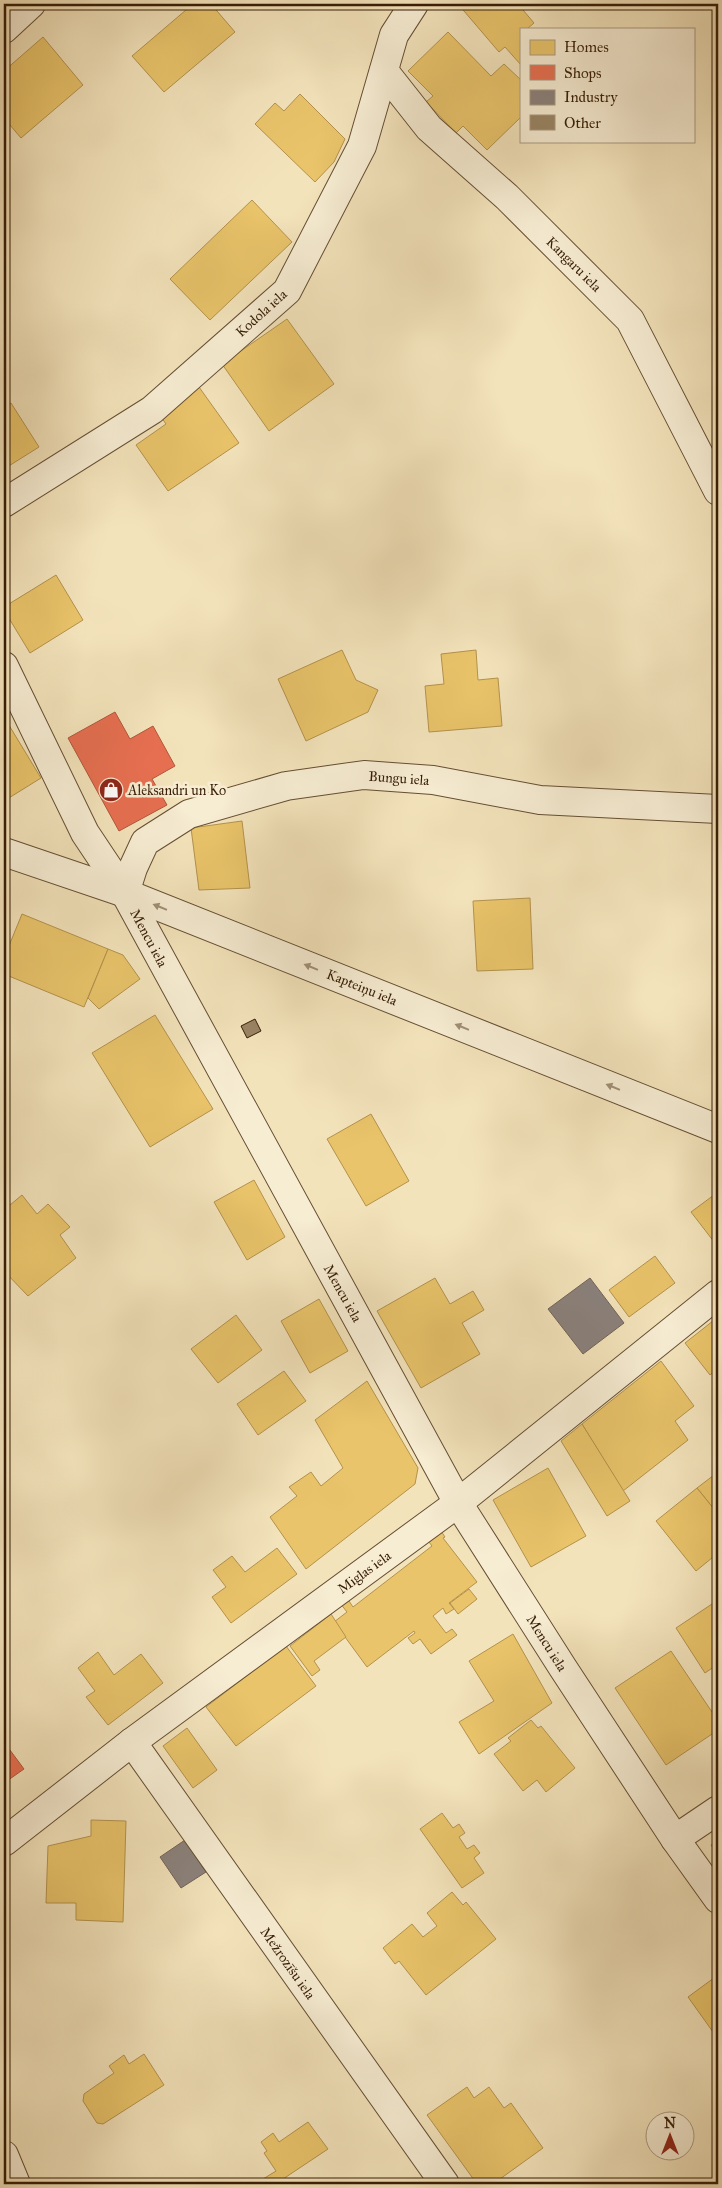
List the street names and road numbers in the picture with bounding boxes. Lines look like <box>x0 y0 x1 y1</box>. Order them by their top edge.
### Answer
street label: Kangaru iela <box>543 233 605 296</box>
street label: Kodola iela <box>232 286 291 341</box>
street label: Bungu iela <box>368 768 430 789</box>
street label: Mencu iela <box>126 906 171 970</box>
street label: Kapteiņu iela <box>324 966 400 1009</box>
street label: Mencu iela <box>320 1261 365 1325</box>
street label: Miglas iela <box>334 1547 394 1597</box>
street label: Mencu iela <box>523 1612 571 1675</box>
street label: Mežrozīšu iela <box>256 1924 319 2003</box>

